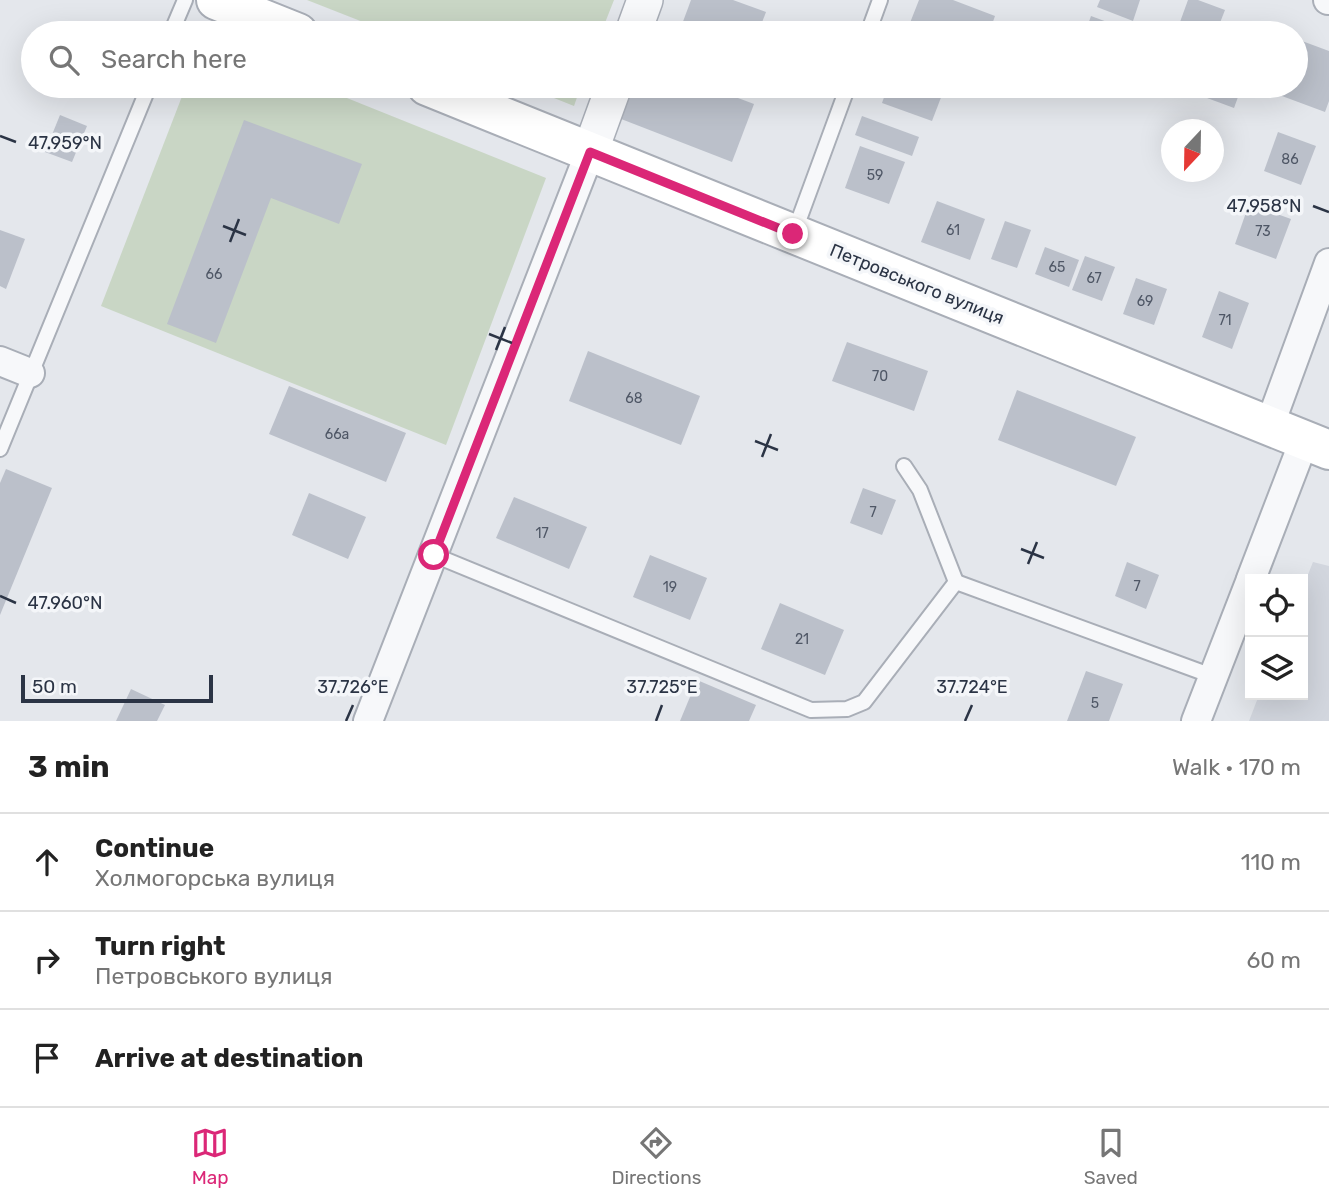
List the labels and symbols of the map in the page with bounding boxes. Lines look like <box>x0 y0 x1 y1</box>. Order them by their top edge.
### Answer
north arrow <box>1161 119 1224 182</box>
text: 47.959°N <box>28 132 102 154</box>
house number: 86 <box>1281 151 1299 168</box>
house number: 59 <box>867 167 883 184</box>
text: 47.958°N <box>1227 195 1301 217</box>
route end <box>777 218 808 249</box>
house number: 61 <box>946 222 960 239</box>
house number: 73 <box>1255 223 1271 240</box>
street label: Петровського вулиця <box>827 239 1007 329</box>
house number: 65 <box>1049 259 1065 276</box>
house number: 66 <box>206 266 222 283</box>
house number: 67 <box>1086 270 1102 287</box>
house number: 69 <box>1137 293 1153 310</box>
house number: 71 <box>1218 312 1232 329</box>
house number: 70 <box>872 368 888 385</box>
house number: 68 <box>625 390 643 407</box>
house number: 66а <box>325 426 349 443</box>
house number: 7 <box>869 504 877 521</box>
house number: 17 <box>535 525 549 542</box>
route start <box>418 539 449 570</box>
house number: 7 <box>1133 578 1141 595</box>
house number: 19 <box>663 579 677 596</box>
text: 47.960°N <box>28 592 102 614</box>
house number: 21 <box>795 631 809 648</box>
scale bar <box>21 672 214 704</box>
text: 37.726°E <box>317 676 389 698</box>
text: 37.725°E <box>626 676 698 698</box>
text: 37.724°E <box>936 676 1008 698</box>
house number: 5 <box>1091 695 1099 712</box>

